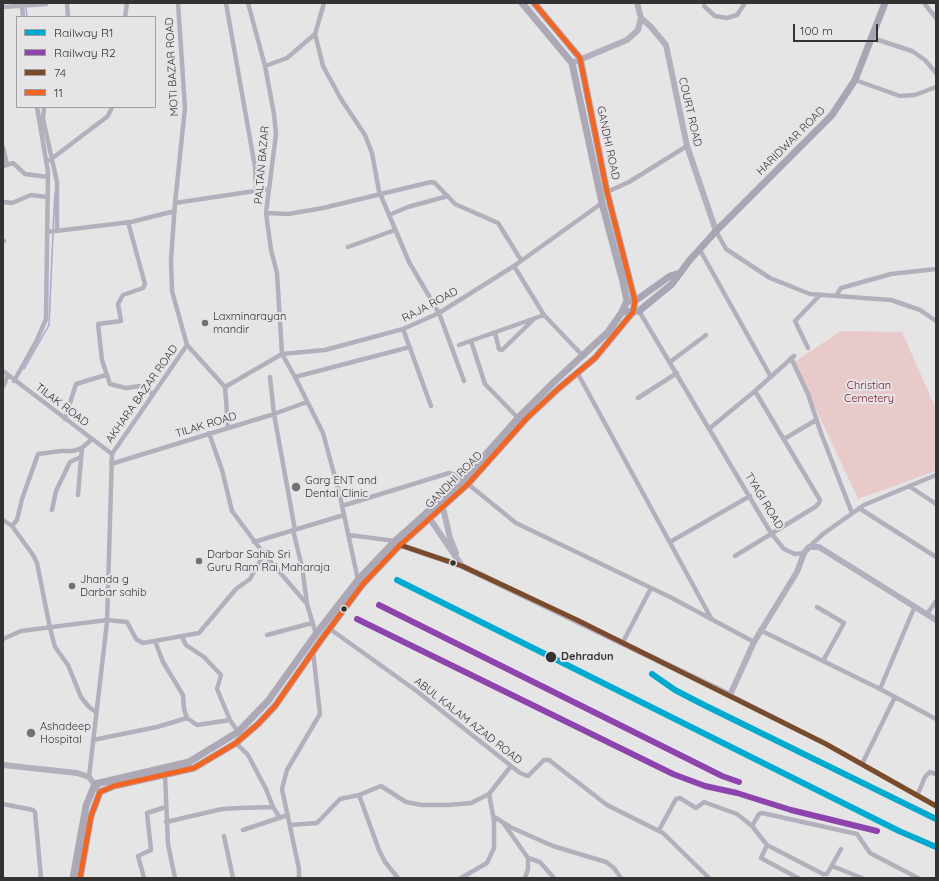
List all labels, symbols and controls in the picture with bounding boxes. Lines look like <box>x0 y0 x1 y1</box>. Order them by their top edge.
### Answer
legend <box>16 16 156 108</box>
scale bar <box>795 16 880 42</box>
street label: MOTI BAZAR ROAD <box>163 17 181 117</box>
text: 100 m <box>800 23 833 38</box>
text: Railway R1 <box>54 25 113 40</box>
text: Railway R2 <box>54 45 116 60</box>
text: 74 <box>54 65 66 80</box>
street label: COURT ROAD <box>676 76 704 148</box>
text: 11 <box>54 85 63 100</box>
street label: HARIDWAR ROAD <box>754 104 828 178</box>
street label: GANDHI ROAD <box>594 105 622 181</box>
street label: PALTAN BAZAR <box>252 125 272 205</box>
street label: RAJA ROAD <box>400 285 460 325</box>
place label: Laxminarayan mandir <box>213 310 286 336</box>
marker: Laxminarayan mandir <box>200 318 210 328</box>
street label: AKHARA BAZAR ROAD <box>103 342 181 446</box>
park label: Christian Cemetery <box>844 379 894 405</box>
street label: TILAK ROAD <box>33 381 91 429</box>
street label: TILAK ROAD <box>174 409 238 441</box>
street label: GANDHI ROAD <box>423 449 485 511</box>
street label: TYAGI ROAD <box>742 470 786 532</box>
place label: Garg ENT and Dental Clinic <box>305 474 377 500</box>
marker: Garg ENT and Dental Clinic <box>290 481 302 493</box>
place label: Darbar Sahib Sri Guru Ram Rai Maharaja <box>207 548 330 574</box>
marker: Darbar Sahib Sri Guru Ram Rai Maharaja <box>194 556 204 566</box>
unlabelled marker <box>448 558 458 568</box>
place label: Jhanda g Darbar sahib <box>80 573 147 599</box>
marker: Jhanda g Darbar sahib <box>67 581 77 591</box>
unlabelled marker <box>339 604 349 614</box>
marker: Dehradun <box>544 650 558 664</box>
place label: Dehradun <box>561 650 614 664</box>
street label: ABUL KALAM AZAD ROAD <box>411 675 525 767</box>
place label: Ashadeep Hospital <box>40 720 91 746</box>
marker: Ashadeep Hospital <box>25 727 37 739</box>

